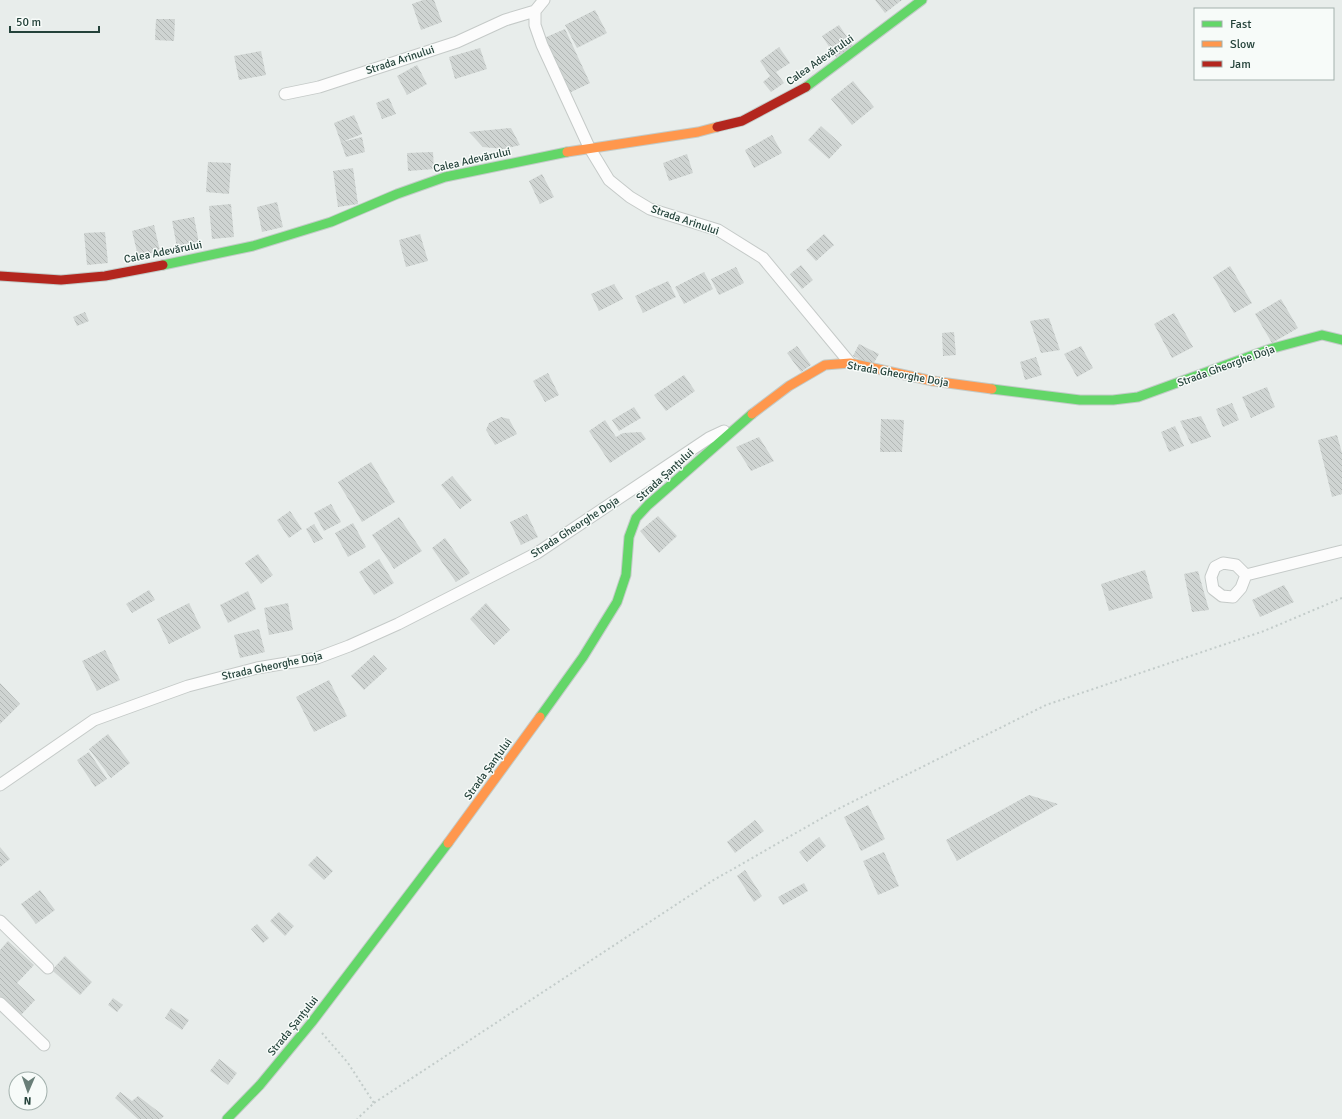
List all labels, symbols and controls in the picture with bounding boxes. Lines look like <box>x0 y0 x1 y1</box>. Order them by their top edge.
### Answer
scale bar <box>10 8 99 34</box>
legend <box>1194 8 1334 80</box>
text: 50 m <box>16 15 41 30</box>
text: Fast <box>1230 17 1251 32</box>
street label: Calea Adevărului <box>784 32 856 88</box>
text: Slow <box>1230 37 1255 52</box>
street label: Strada Arinului <box>364 43 436 77</box>
text: Jam <box>1230 57 1251 72</box>
street label: Calea Adevărului <box>432 145 512 175</box>
street label: Strada Arinului <box>649 202 721 238</box>
street label: Calea Adevărului <box>123 238 203 266</box>
street label: Strada Gheorghe Doja <box>1176 342 1277 390</box>
street label: Strada Gheorghe Doja <box>846 359 950 389</box>
street label: Strada Șanțului <box>634 446 696 504</box>
street label: Strada Gheorghe Doja <box>528 493 622 560</box>
street label: Strada Gheorghe Doja <box>220 649 324 683</box>
street label: Strada Șanțului <box>461 736 515 802</box>
street label: Strada Șanțului <box>265 994 321 1058</box>
north arrow <box>8 1071 48 1111</box>
text: N <box>24 1094 32 1107</box>

